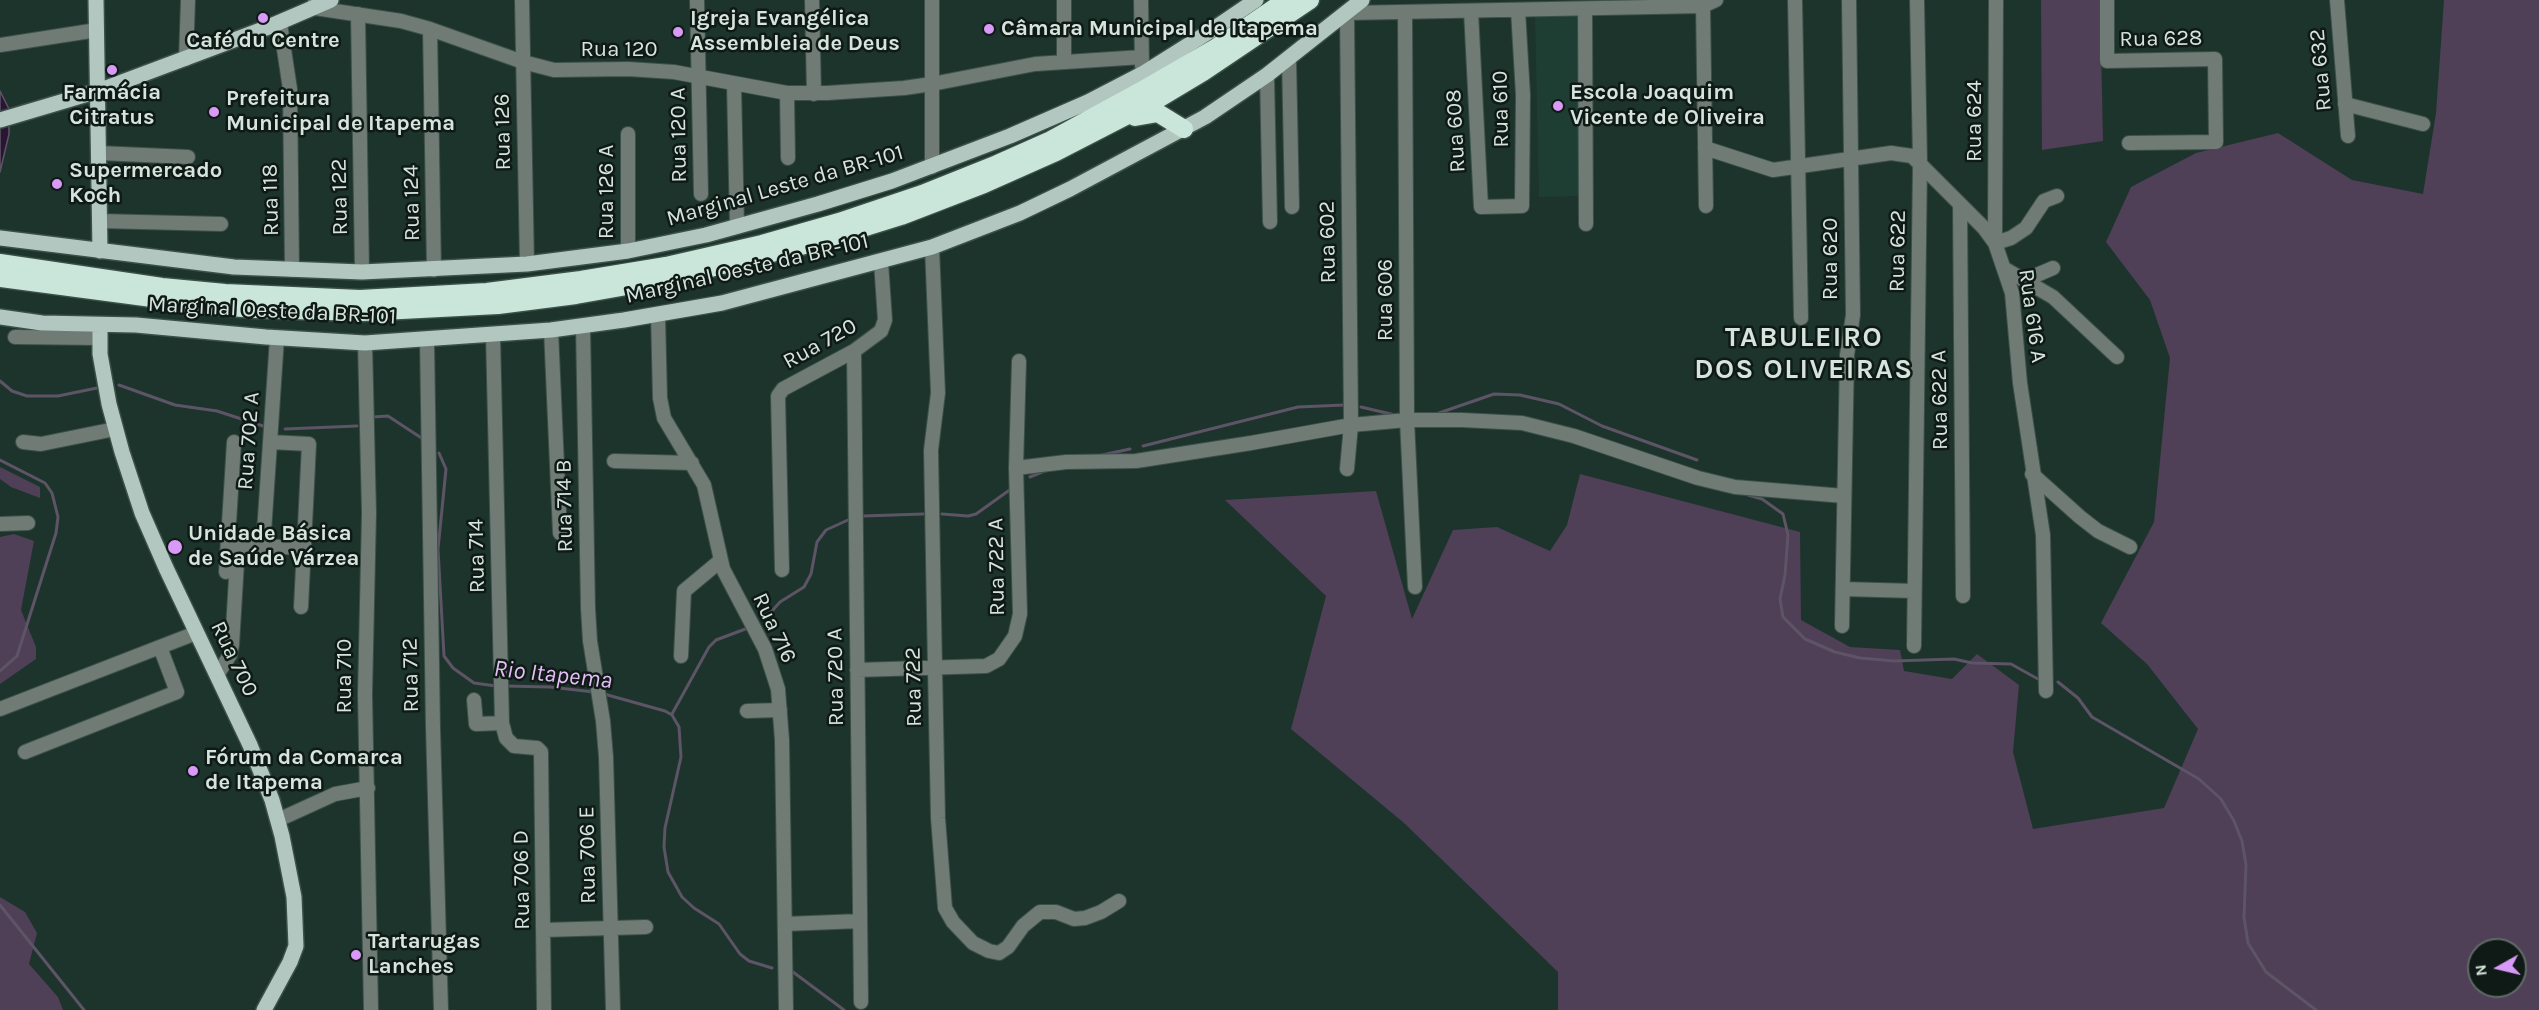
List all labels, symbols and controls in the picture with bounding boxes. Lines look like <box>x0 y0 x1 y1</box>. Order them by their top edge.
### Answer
place label: Igreja Evangélica Assembleia de Deus <box>690 6 900 57</box>
marker: Café du Centre <box>256 11 270 25</box>
place label: Câmara Municipal de Itapema <box>1001 16 1318 42</box>
marker: Câmara Municipal de Itapema <box>982 22 996 36</box>
marker: Igreja Evangélica Assembleia de Deus <box>671 25 685 39</box>
street label: Rua 628 <box>2119 25 2203 53</box>
place label: Café du Centre <box>186 28 340 54</box>
street label: Rua 632 <box>2304 28 2338 112</box>
street label: Rua 120 <box>580 37 658 63</box>
marker: Farmácia Citratus <box>105 63 119 77</box>
street label: Rua 610 <box>1487 70 1515 148</box>
place label: Farmácia Citratus <box>63 80 161 132</box>
place label: Escola Joaquim Vicente de Oliveira <box>1570 80 1765 132</box>
street label: Rua 624 <box>1962 80 1988 162</box>
place label: Prefeitura Municipal de Itapema <box>226 86 455 138</box>
street label: Rua 120 A <box>665 87 693 183</box>
street label: Rua 608 <box>1441 89 1471 173</box>
street label: Rua 126 <box>489 93 517 171</box>
marker: Escola Joaquim Vicente de Oliveira <box>1551 99 1565 113</box>
marker: Prefeitura Municipal de Itapema <box>207 105 221 119</box>
street label: Marginal Leste da BR-101 <box>664 140 906 232</box>
street label: Rua 126 A <box>594 145 620 239</box>
place label: Supermercado Koch <box>69 158 222 210</box>
street label: Rua 122 <box>326 158 354 236</box>
street label: Rua 118 <box>257 164 285 236</box>
street label: Rua 124 <box>398 165 426 241</box>
marker: Supermercado Koch <box>50 177 64 191</box>
street label: Rua 602 <box>1314 201 1342 283</box>
street label: Rua 622 <box>1884 210 1912 292</box>
street label: Rua 620 <box>1818 218 1844 300</box>
street label: Marginal Oeste da BR-101 <box>623 228 871 310</box>
street label: Rua 606 <box>1373 259 1399 341</box>
street label: Rua 616 A <box>2012 267 2052 365</box>
street label: Marginal Oeste da BR-101 <box>147 291 397 331</box>
street label: Rua 720 <box>778 313 862 375</box>
district label: TABULEIRO DOS OLIVEIRAS <box>1694 321 1914 387</box>
street label: Rua 622 A <box>1926 350 1954 450</box>
street label: Rua 702 A <box>232 391 266 491</box>
street label: Rua 714 B <box>551 459 579 553</box>
street label: Rua 722 A <box>983 518 1011 616</box>
street label: Rua 714 <box>463 519 491 593</box>
place label: Unidade Básica de Saúde Várzea <box>188 521 359 572</box>
marker: Unidade Básica de Saúde Várzea <box>166 538 184 556</box>
street label: Rua 716 <box>746 589 802 667</box>
street label: Rua 700 <box>204 617 264 701</box>
street label: Rua 720 A <box>822 628 850 726</box>
street label: Rua 712 <box>397 638 425 712</box>
street label: Rua 710 <box>332 639 358 713</box>
street label: Rua 722 <box>900 647 928 727</box>
water label: Rio Itapema <box>492 654 614 696</box>
place label: Fórum da Comarca de Itapema <box>205 745 403 796</box>
marker: Fórum da Comarca de Itapema <box>186 764 200 778</box>
street label: Rua 706 E <box>574 806 602 904</box>
street label: Rua 706 D <box>508 830 536 930</box>
place label: Tartarugas Lanches <box>368 929 480 980</box>
north arrow <box>2467 938 2527 998</box>
marker: Tartarugas Lanches <box>349 948 363 962</box>
text: N <box>2470 963 2491 977</box>

